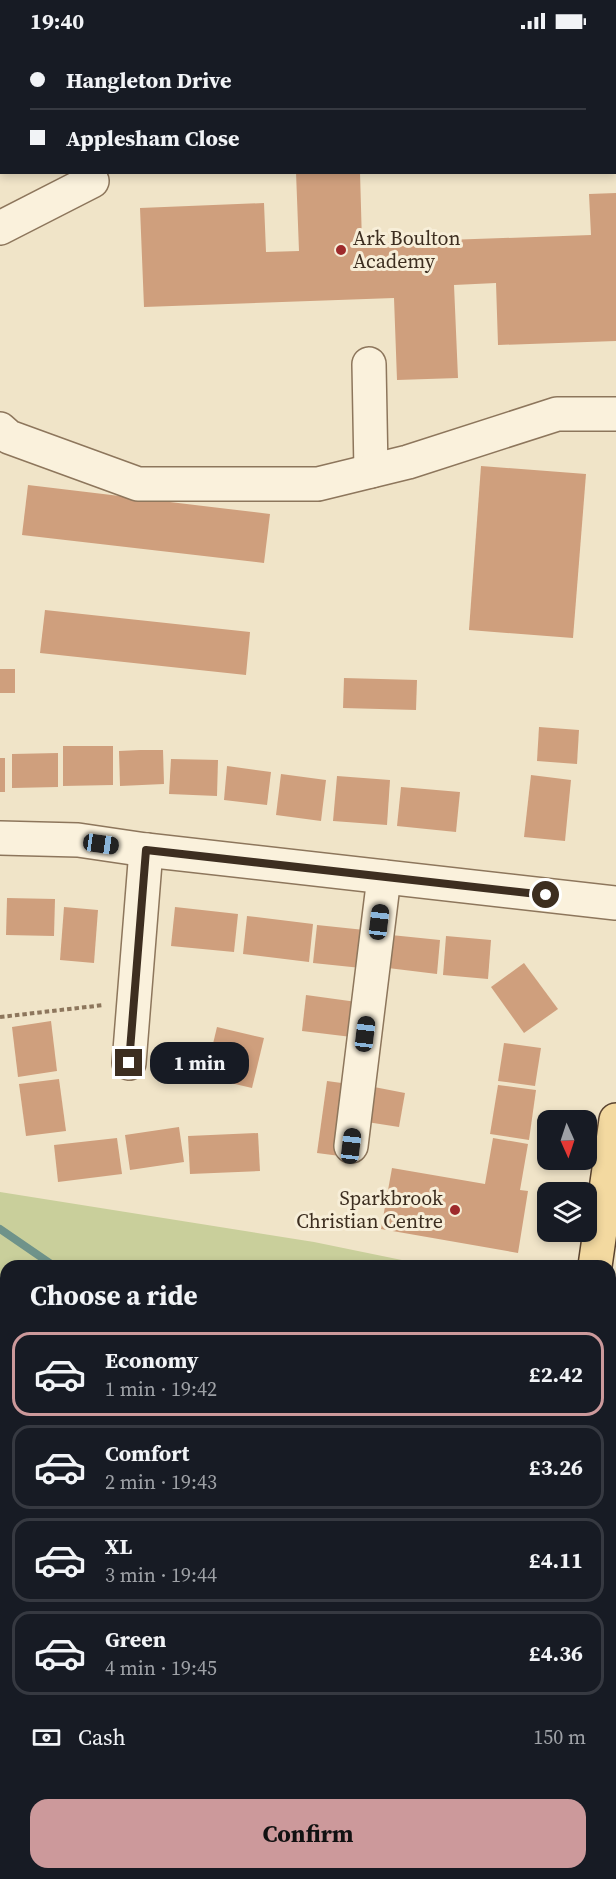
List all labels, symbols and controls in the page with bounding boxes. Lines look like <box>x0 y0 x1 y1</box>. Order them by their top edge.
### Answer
text: 19:40 <box>30 6 84 36</box>
text: Hangleton Drive <box>66 65 232 95</box>
text: Applesham Close <box>66 123 239 153</box>
place label: Ark Boulton Academy <box>353 224 461 275</box>
marker: Ark Boulton Academy <box>334 243 348 257</box>
car <box>82 833 120 855</box>
route start <box>532 881 559 908</box>
car <box>368 903 390 941</box>
car <box>354 1015 376 1053</box>
callout: 1 min <box>150 1042 249 1084</box>
route end <box>115 1049 142 1076</box>
text: 1 min <box>174 1049 225 1077</box>
north arrow <box>537 1110 597 1170</box>
map controls <box>537 1110 597 1242</box>
car <box>340 1127 362 1165</box>
button: layers <box>537 1182 597 1242</box>
place label: Sparkbrook Christian Centre <box>296 1184 443 1235</box>
marker: Sparkbrook Christian Centre <box>448 1203 462 1217</box>
text: Choose a ride <box>30 1277 198 1314</box>
text: Economy <box>105 1345 199 1375</box>
icon: car <box>33 1347 87 1401</box>
text: £2.42 <box>529 1359 583 1389</box>
text: 1 min · 19:42 <box>105 1375 217 1403</box>
text: Comfort <box>105 1438 189 1468</box>
icon: car <box>33 1440 87 1494</box>
text: £3.26 <box>529 1452 583 1482</box>
text: 2 min · 19:43 <box>105 1468 217 1496</box>
text: XL <box>105 1531 132 1561</box>
icon: car <box>33 1533 87 1587</box>
text: £4.11 <box>529 1545 583 1575</box>
text: 3 min · 19:44 <box>105 1561 217 1589</box>
text: Green <box>105 1624 166 1654</box>
icon: car <box>33 1626 87 1680</box>
text: £4.36 <box>529 1638 583 1668</box>
text: 4 min · 19:45 <box>105 1654 217 1682</box>
icon: cash <box>30 1721 63 1754</box>
text: Cash <box>78 1722 126 1752</box>
text: 150 m <box>533 1723 586 1751</box>
button: Confirm <box>30 1799 586 1868</box>

